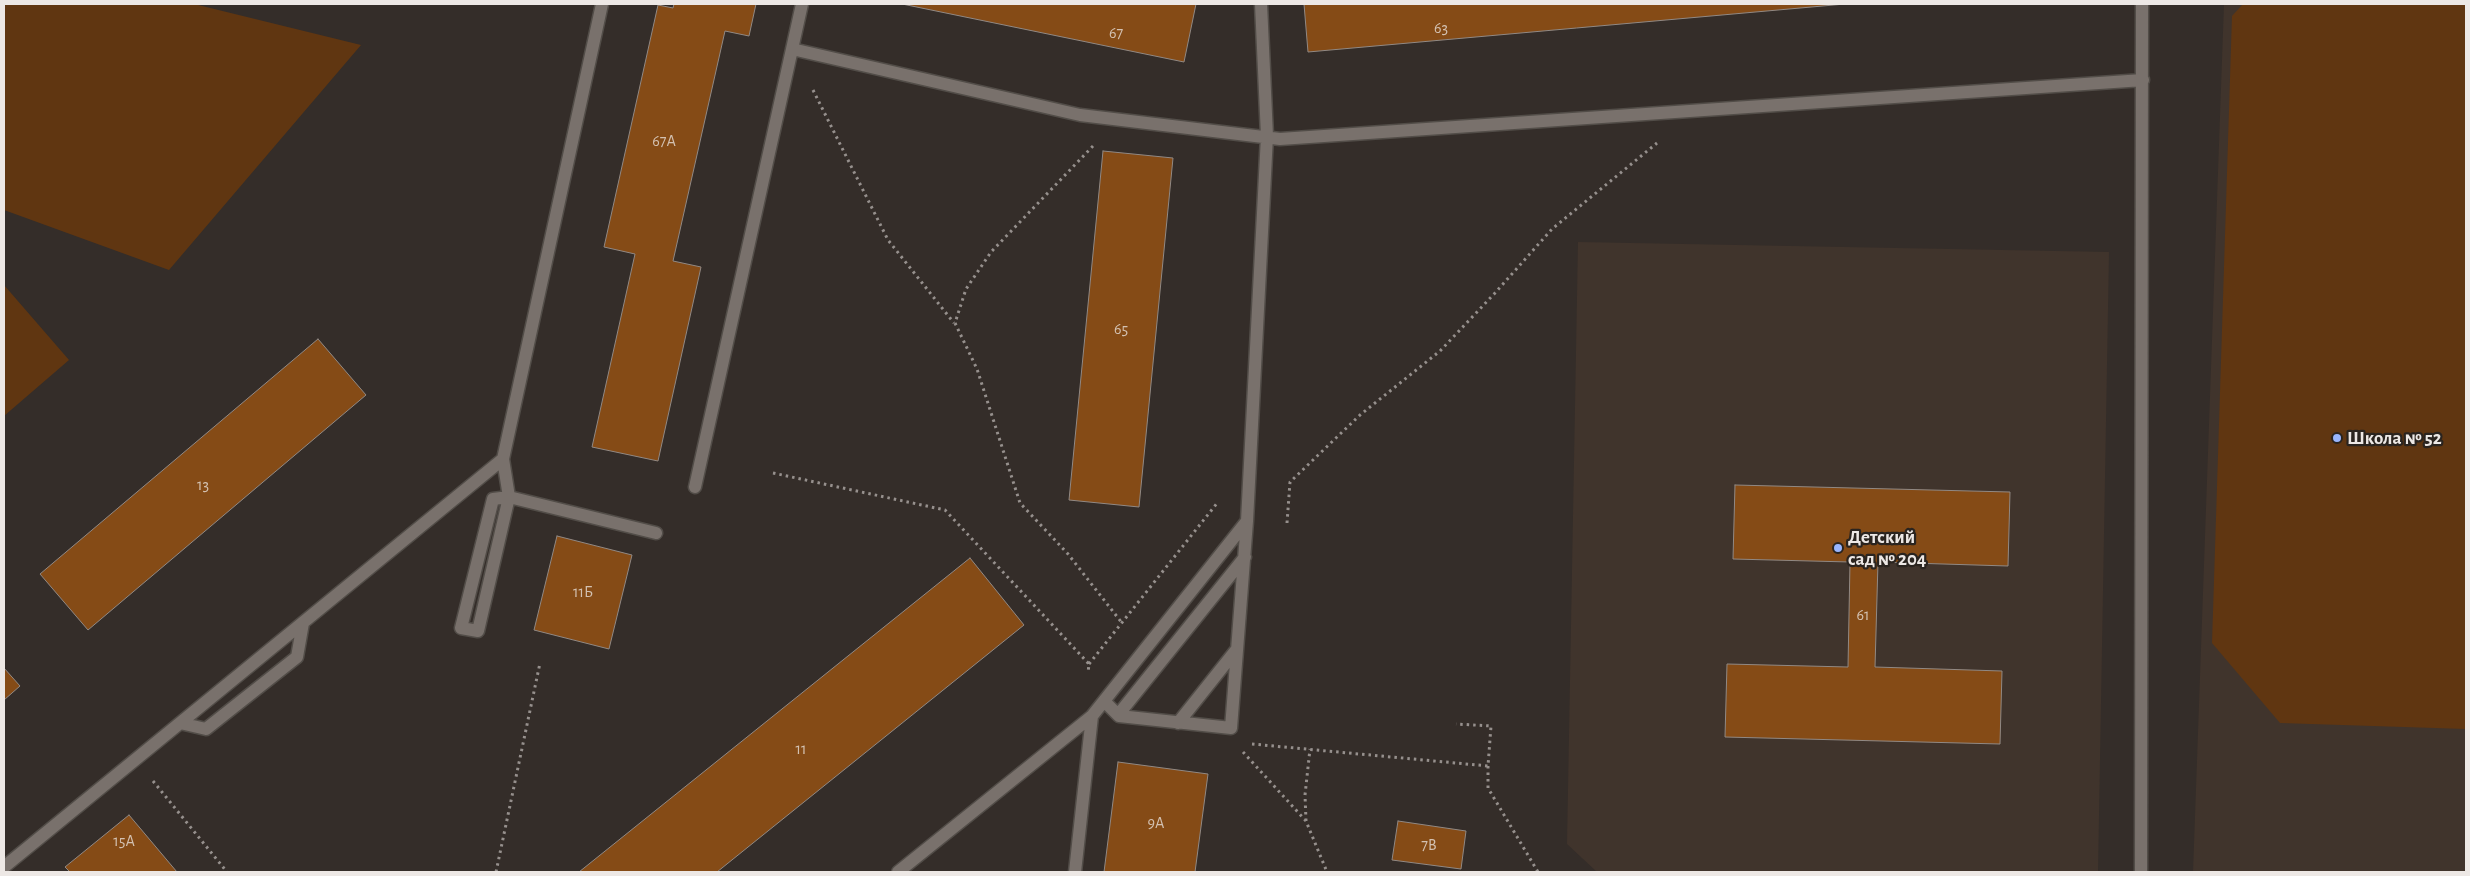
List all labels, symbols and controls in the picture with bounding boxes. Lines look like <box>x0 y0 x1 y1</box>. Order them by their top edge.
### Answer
house number: 63 <box>1434 18 1448 38</box>
house number: 67 <box>1109 23 1123 43</box>
house number: 67А <box>652 131 676 151</box>
house number: 65 <box>1114 319 1128 339</box>
place label: Школа № 52 <box>2347 427 2442 449</box>
marker: Школа № 52 <box>2331 432 2343 444</box>
house number: 13 <box>197 475 209 495</box>
place label: Детский сад № 204 <box>1848 526 1926 570</box>
marker: Детский сад № 204 <box>1832 542 1844 554</box>
house number: 11Б <box>573 582 593 602</box>
house number: 61 <box>1856 605 1870 625</box>
house number: 11 <box>795 739 807 759</box>
house number: 9А <box>1148 813 1164 833</box>
house number: 15А <box>113 831 135 851</box>
house number: 7В <box>1421 835 1437 855</box>

